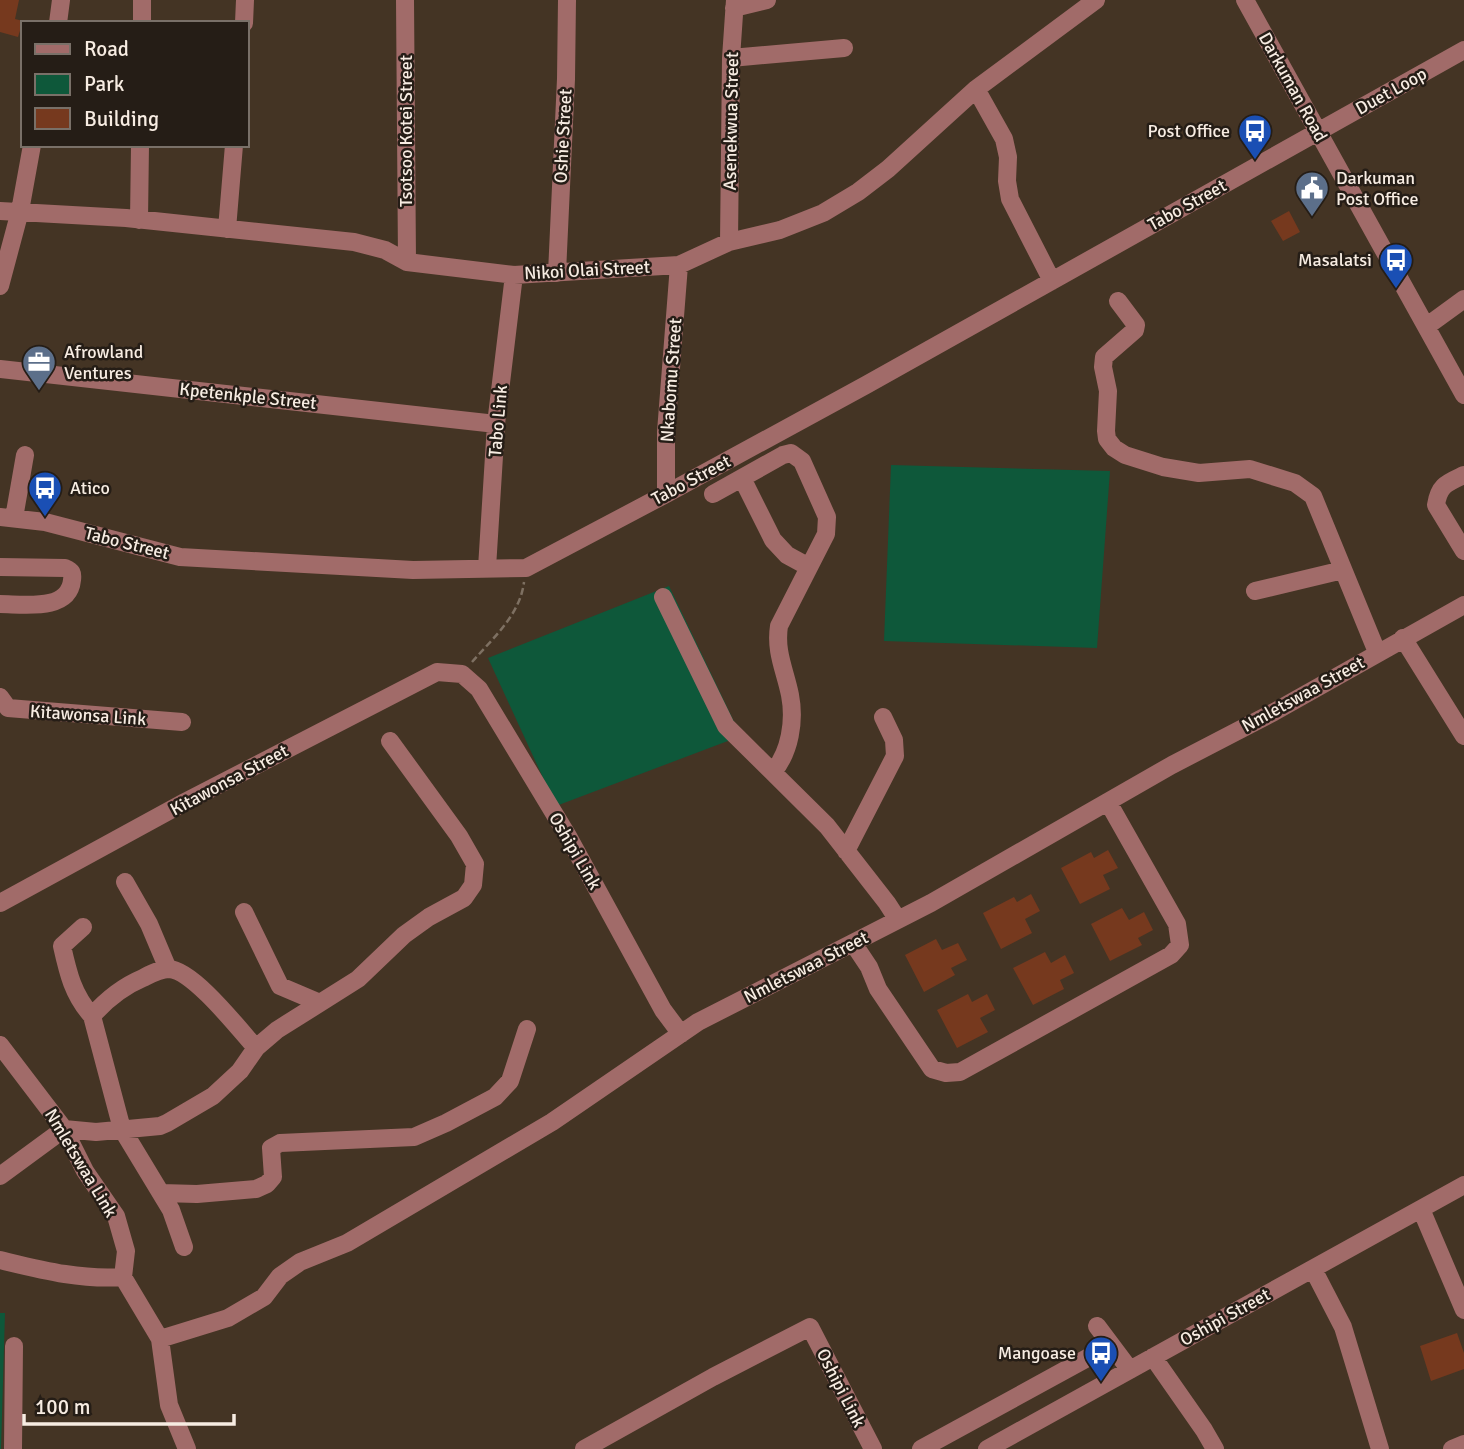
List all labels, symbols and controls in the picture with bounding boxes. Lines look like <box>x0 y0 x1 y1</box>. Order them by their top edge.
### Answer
legend <box>21 21 248 147</box>
street label: Darkuman Road <box>1254 28 1332 146</box>
text: Road <box>84 36 129 62</box>
street label: Asenekwua Street <box>719 52 743 190</box>
street label: Tsotsoo Kotei Street <box>395 55 417 207</box>
street label: Duet Loop <box>1352 62 1430 120</box>
text: Park <box>84 71 125 97</box>
street label: Oshie Street <box>550 88 576 184</box>
text: Building <box>84 106 159 132</box>
bus stop icon: Post Office <box>1236 112 1274 161</box>
place label: Post Office <box>1148 120 1230 142</box>
place label: Darkuman Post Office <box>1336 167 1418 210</box>
public building icon: Darkuman Post Office <box>1293 169 1331 218</box>
street label: Tabo Street <box>1144 174 1230 236</box>
bus stop icon: Masalatsi <box>1377 241 1415 290</box>
place label: Masalatsi <box>1298 249 1372 271</box>
street label: Nikoi Olai Street <box>523 256 651 284</box>
street label: Nkabomu Street <box>656 317 686 443</box>
place label: Afrowland Ventures <box>64 341 143 384</box>
office icon: Afrowland Ventures <box>20 343 58 392</box>
street label: Kpetenkple Street <box>178 378 318 414</box>
street label: Tabo Link <box>484 384 512 458</box>
street label: Tabo Street <box>648 450 734 510</box>
bus stop icon: Atico <box>26 469 64 518</box>
place label: Atico <box>70 477 110 499</box>
street label: Tabo Street <box>82 522 172 564</box>
street label: Nmletswaa Street <box>1238 651 1368 737</box>
street label: Kitawonsa Link <box>29 700 147 730</box>
street label: Kitawonsa Street <box>166 740 292 820</box>
street label: Oshipi Link <box>544 808 606 894</box>
street label: Nmletswaa Street <box>740 926 872 1008</box>
street label: Nmletswaa Link <box>40 1105 122 1221</box>
street label: Oshipi Street <box>1176 1283 1274 1351</box>
bus stop icon: Mangoase <box>1082 1334 1120 1383</box>
place label: Mangoase <box>998 1342 1076 1364</box>
street label: Oshipi Link <box>812 1345 870 1431</box>
scale bar <box>24 1382 234 1426</box>
text: 100 m <box>35 1394 90 1420</box>

